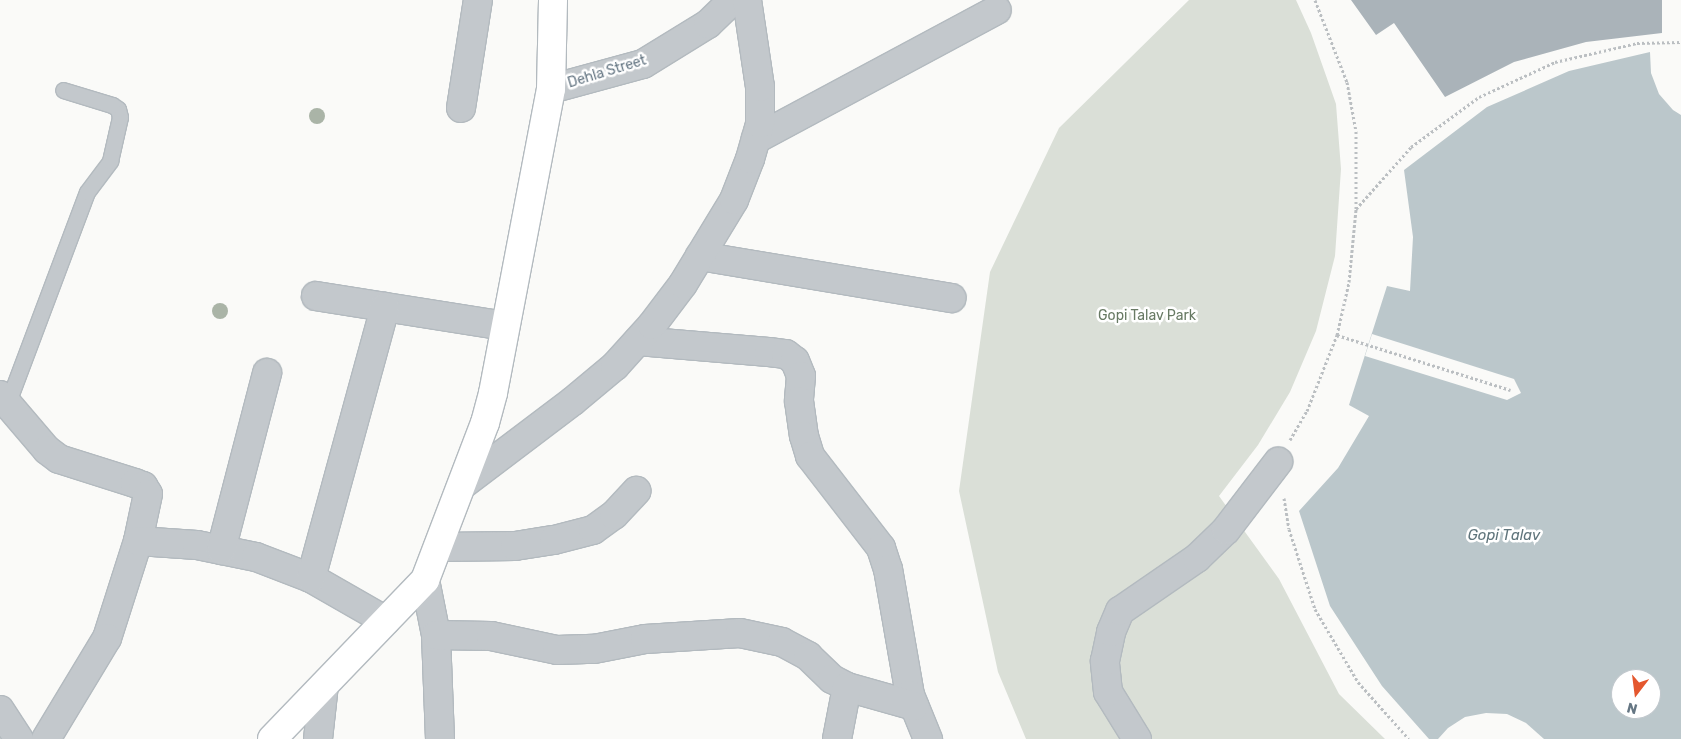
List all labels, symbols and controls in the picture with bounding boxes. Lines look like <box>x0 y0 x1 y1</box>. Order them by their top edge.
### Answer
street label: Dehla Street <box>566 52 648 92</box>
park label: Gopi Talav Park <box>1098 308 1196 324</box>
water label: Gopi Talav <box>1467 527 1541 545</box>
north arrow <box>1611 669 1661 719</box>
text: N <box>1625 698 1639 718</box>

